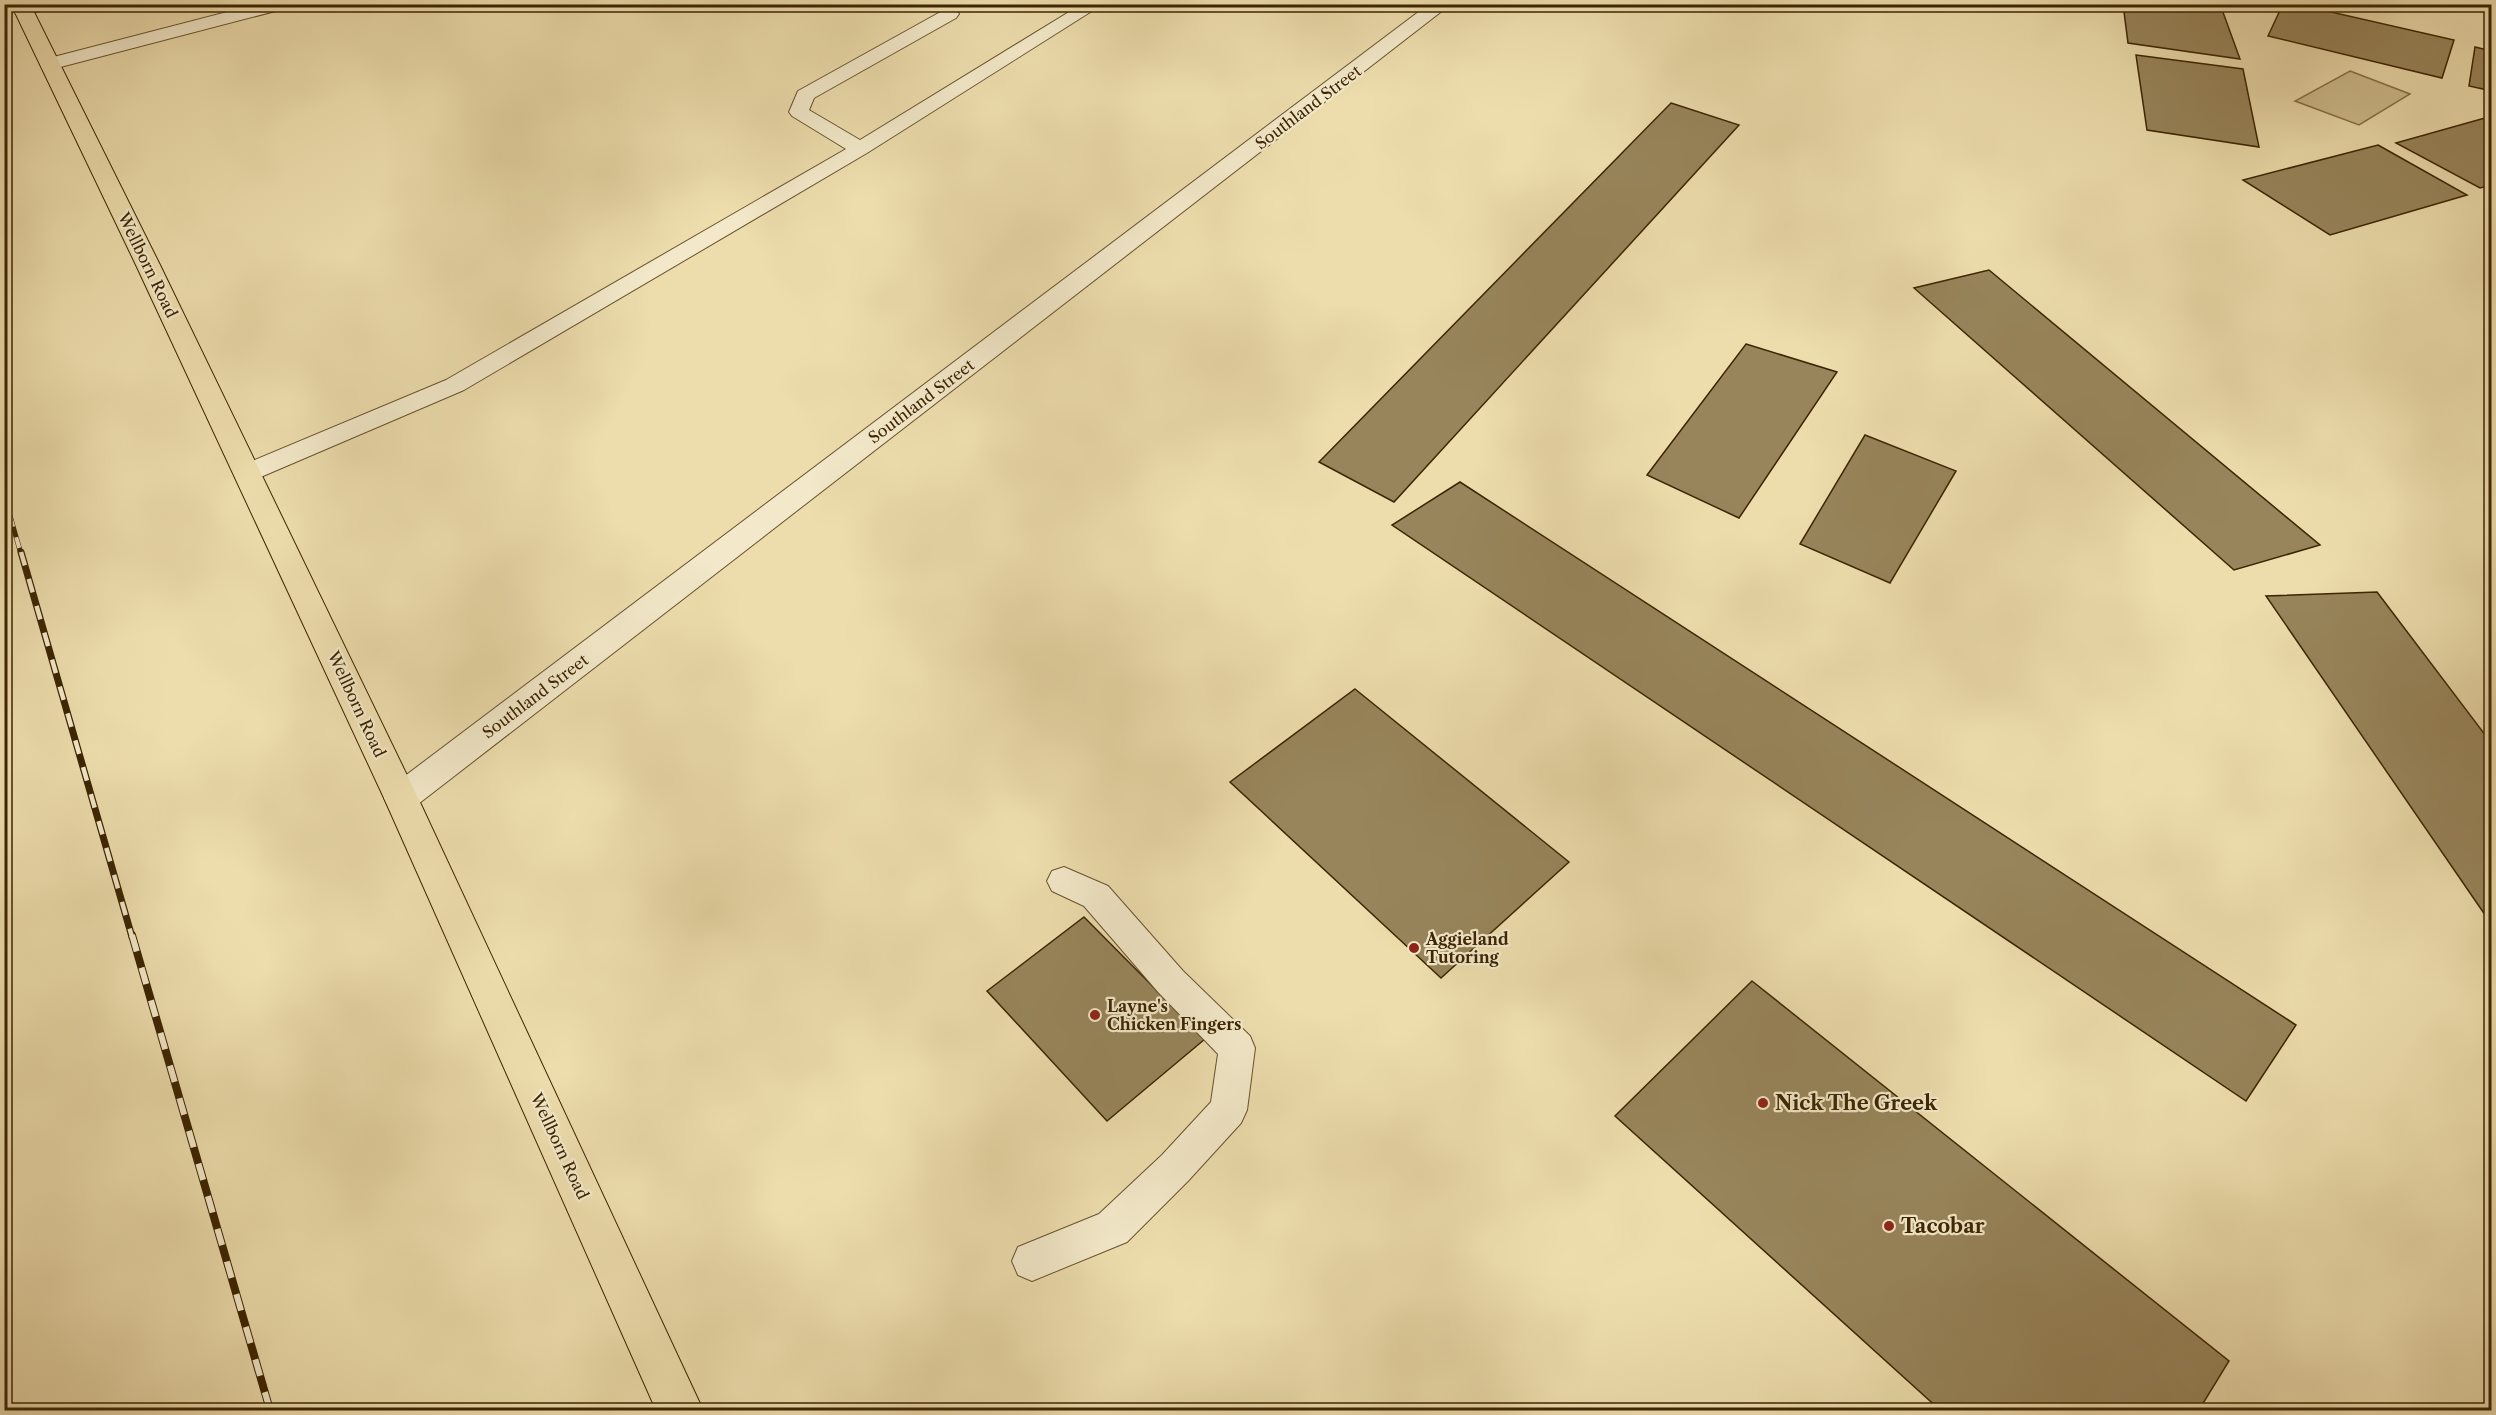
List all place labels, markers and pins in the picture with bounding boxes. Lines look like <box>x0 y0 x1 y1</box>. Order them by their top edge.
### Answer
place label: Aggieland Tutoring <box>1425 929 1509 967</box>
marker: Aggieland Tutoring <box>1407 941 1421 955</box>
place label: Layne's Chicken Fingers <box>1107 996 1241 1034</box>
marker: Layne's Chicken Fingers <box>1088 1008 1102 1022</box>
place label: Nick The Greek <box>1775 1091 1938 1115</box>
marker: Nick The Greek <box>1756 1096 1770 1110</box>
place label: Tacobar <box>1901 1214 1985 1238</box>
marker: Tacobar <box>1882 1219 1896 1233</box>

